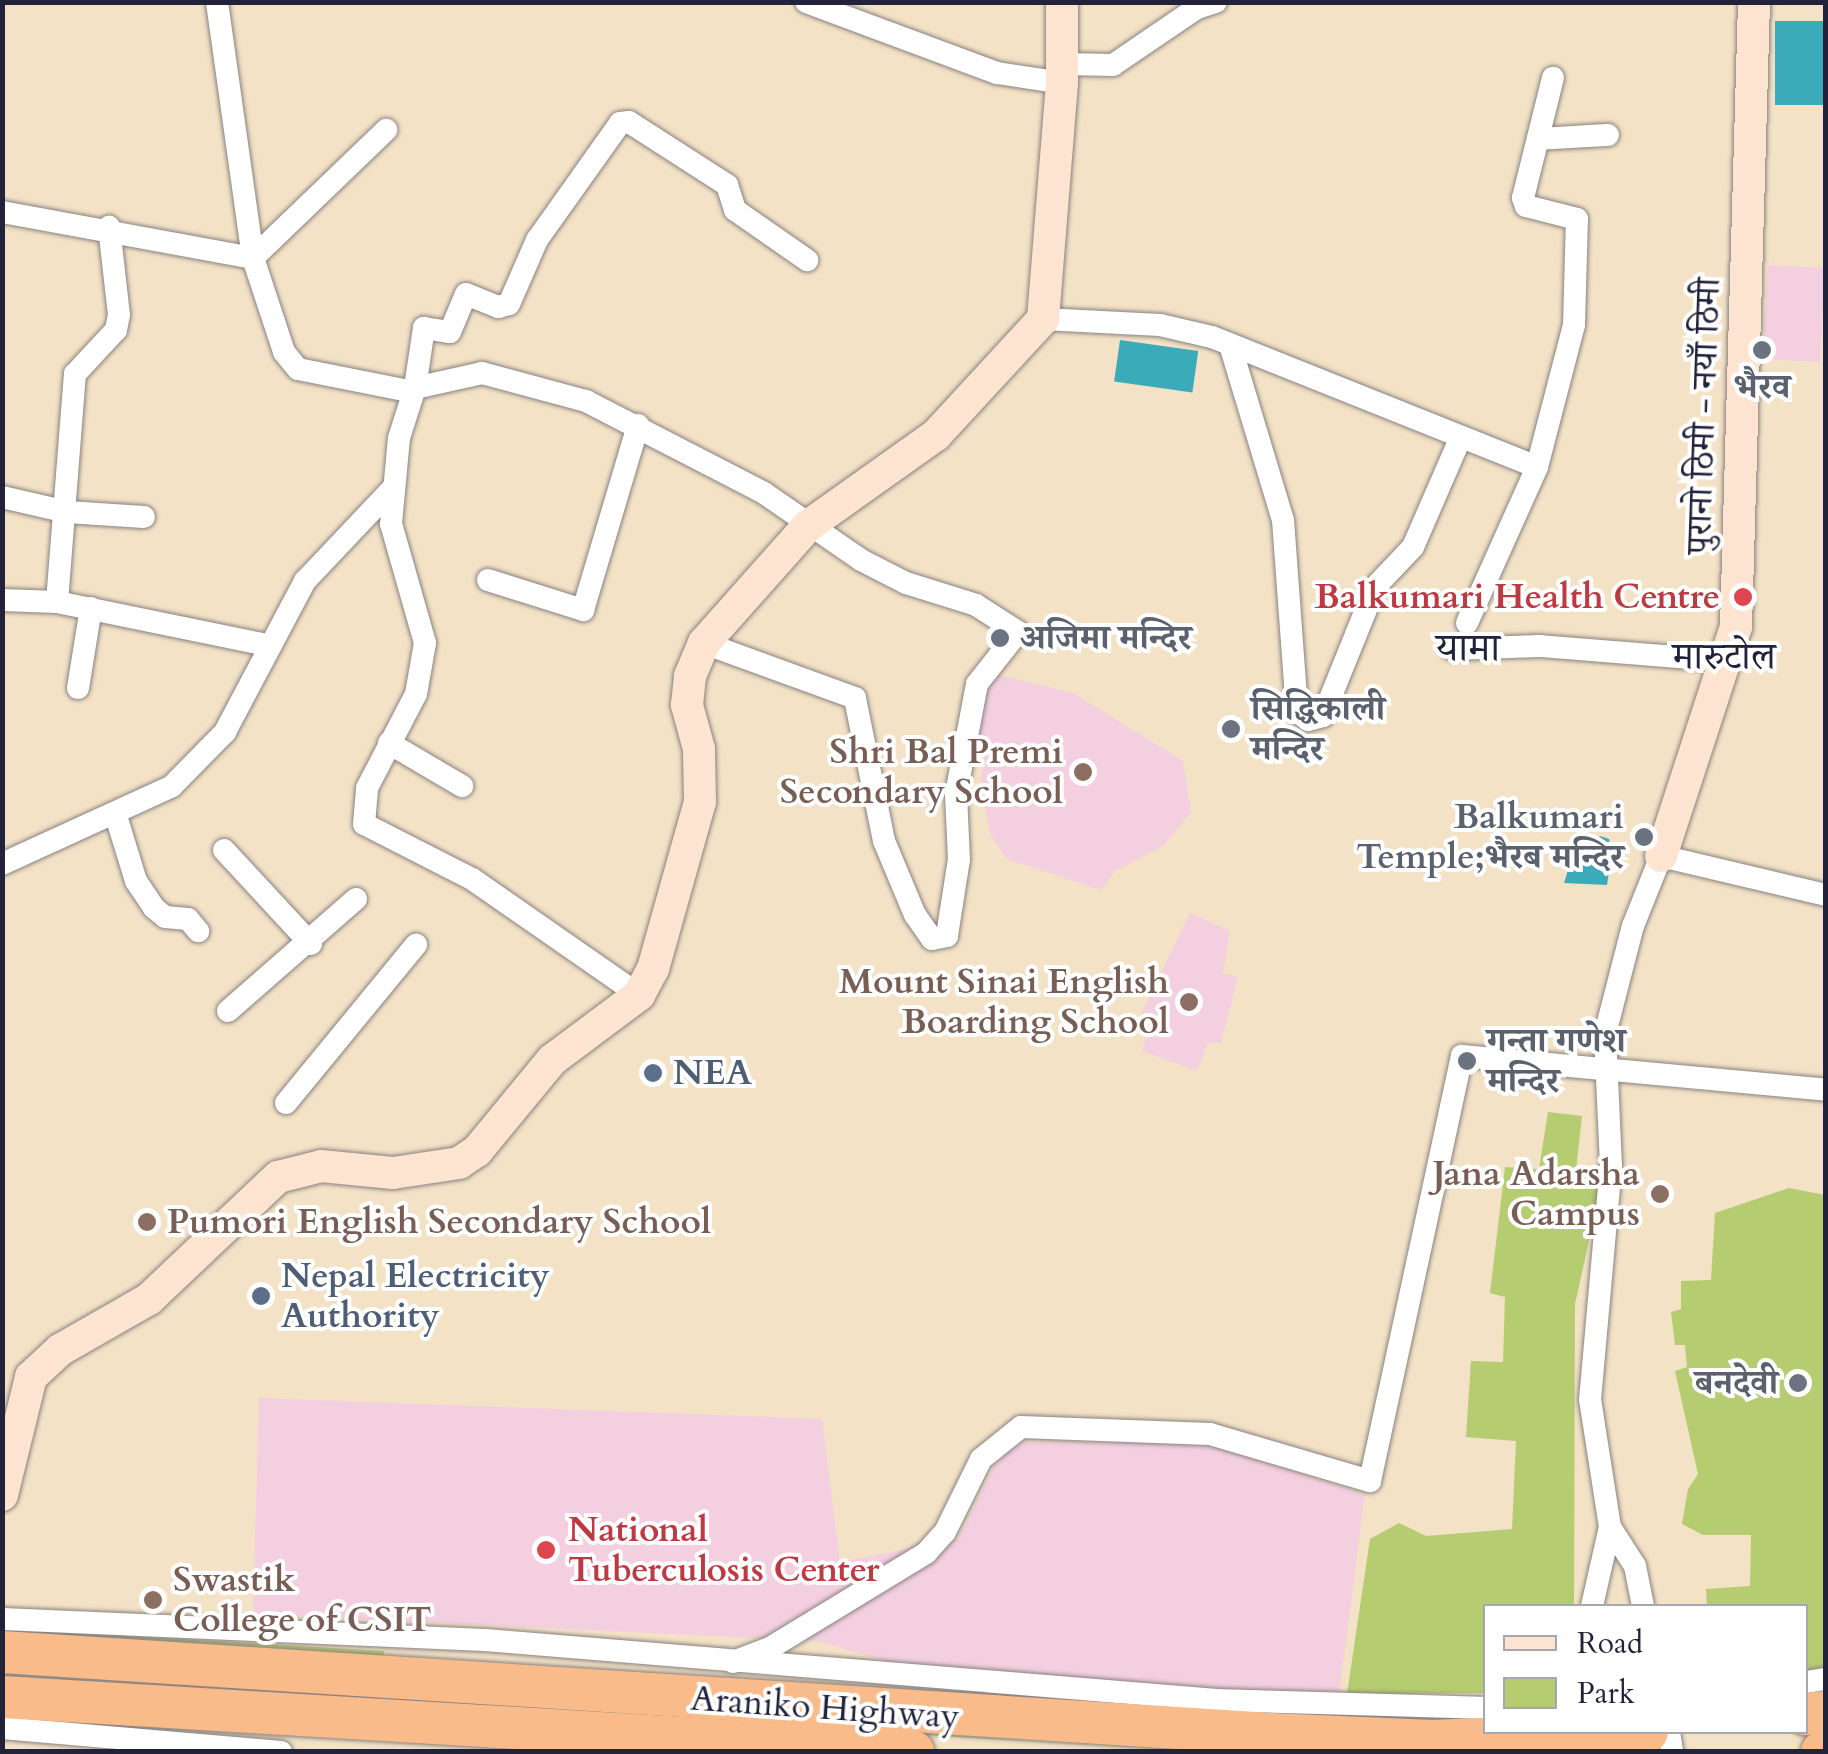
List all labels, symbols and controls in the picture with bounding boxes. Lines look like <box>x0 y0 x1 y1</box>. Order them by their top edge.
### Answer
street label: पुरानो ठिमी - नयाँ ठिमी <box>1678 277 1730 555</box>
marker: भैरव <box>1751 339 1773 361</box>
place label: भैरव <box>1734 366 1790 408</box>
place label: Balkumari Health Centre <box>1315 576 1720 618</box>
marker: Balkumari Health Centre <box>1730 584 1756 610</box>
place label: अजिमा मन्दिर <box>1020 617 1192 659</box>
district label: यामा <box>1436 625 1500 673</box>
marker: अजिमा मन्दिर <box>989 627 1011 649</box>
district label: मारुटोल <box>1672 635 1776 681</box>
place label: सिद्धिकाली मन्दिर <box>1251 688 1385 770</box>
marker: सिद्धिकाली मन्दिर <box>1220 718 1242 740</box>
place label: Shri Bal Premi Secondary School <box>780 731 1063 813</box>
marker: Shri Bal Premi Secondary School <box>1072 761 1094 783</box>
place label: Balkumari Temple;भैरब मन्दिर <box>1356 796 1624 878</box>
marker: Balkumari Temple;भैरब मन्दिर <box>1633 826 1655 848</box>
place label: Mount Sinai English Boarding School <box>839 961 1169 1043</box>
marker: Mount Sinai English Boarding School <box>1178 991 1200 1013</box>
place label: गन्ता गणेश मन्दिर <box>1487 1020 1626 1102</box>
marker: गन्ता गणेश मन्दिर <box>1456 1050 1478 1072</box>
place label: NEA <box>673 1052 752 1094</box>
marker: NEA <box>642 1062 664 1084</box>
place label: Jana Adarsha Campus <box>1433 1153 1640 1235</box>
marker: Jana Adarsha Campus <box>1649 1183 1671 1205</box>
place label: Pumori English Secondary School <box>167 1201 711 1243</box>
marker: Pumori English Secondary School <box>136 1211 158 1233</box>
place label: Nepal Electricity Authority <box>281 1255 550 1337</box>
marker: Nepal Electricity Authority <box>250 1285 272 1307</box>
place label: बनदेवी <box>1695 1362 1778 1404</box>
marker: बनदेवी <box>1787 1372 1809 1394</box>
place label: National Tuberculosis Center <box>568 1509 880 1591</box>
marker: National Tuberculosis Center <box>533 1537 559 1563</box>
place label: Swastik College of CSIT <box>173 1559 432 1641</box>
marker: Swastik College of CSIT <box>142 1589 164 1611</box>
legend <box>1483 1604 1808 1734</box>
text: Road <box>1577 1623 1643 1664</box>
text: Park <box>1577 1673 1635 1714</box>
street label: Araniko Highway <box>689 1678 961 1738</box>

